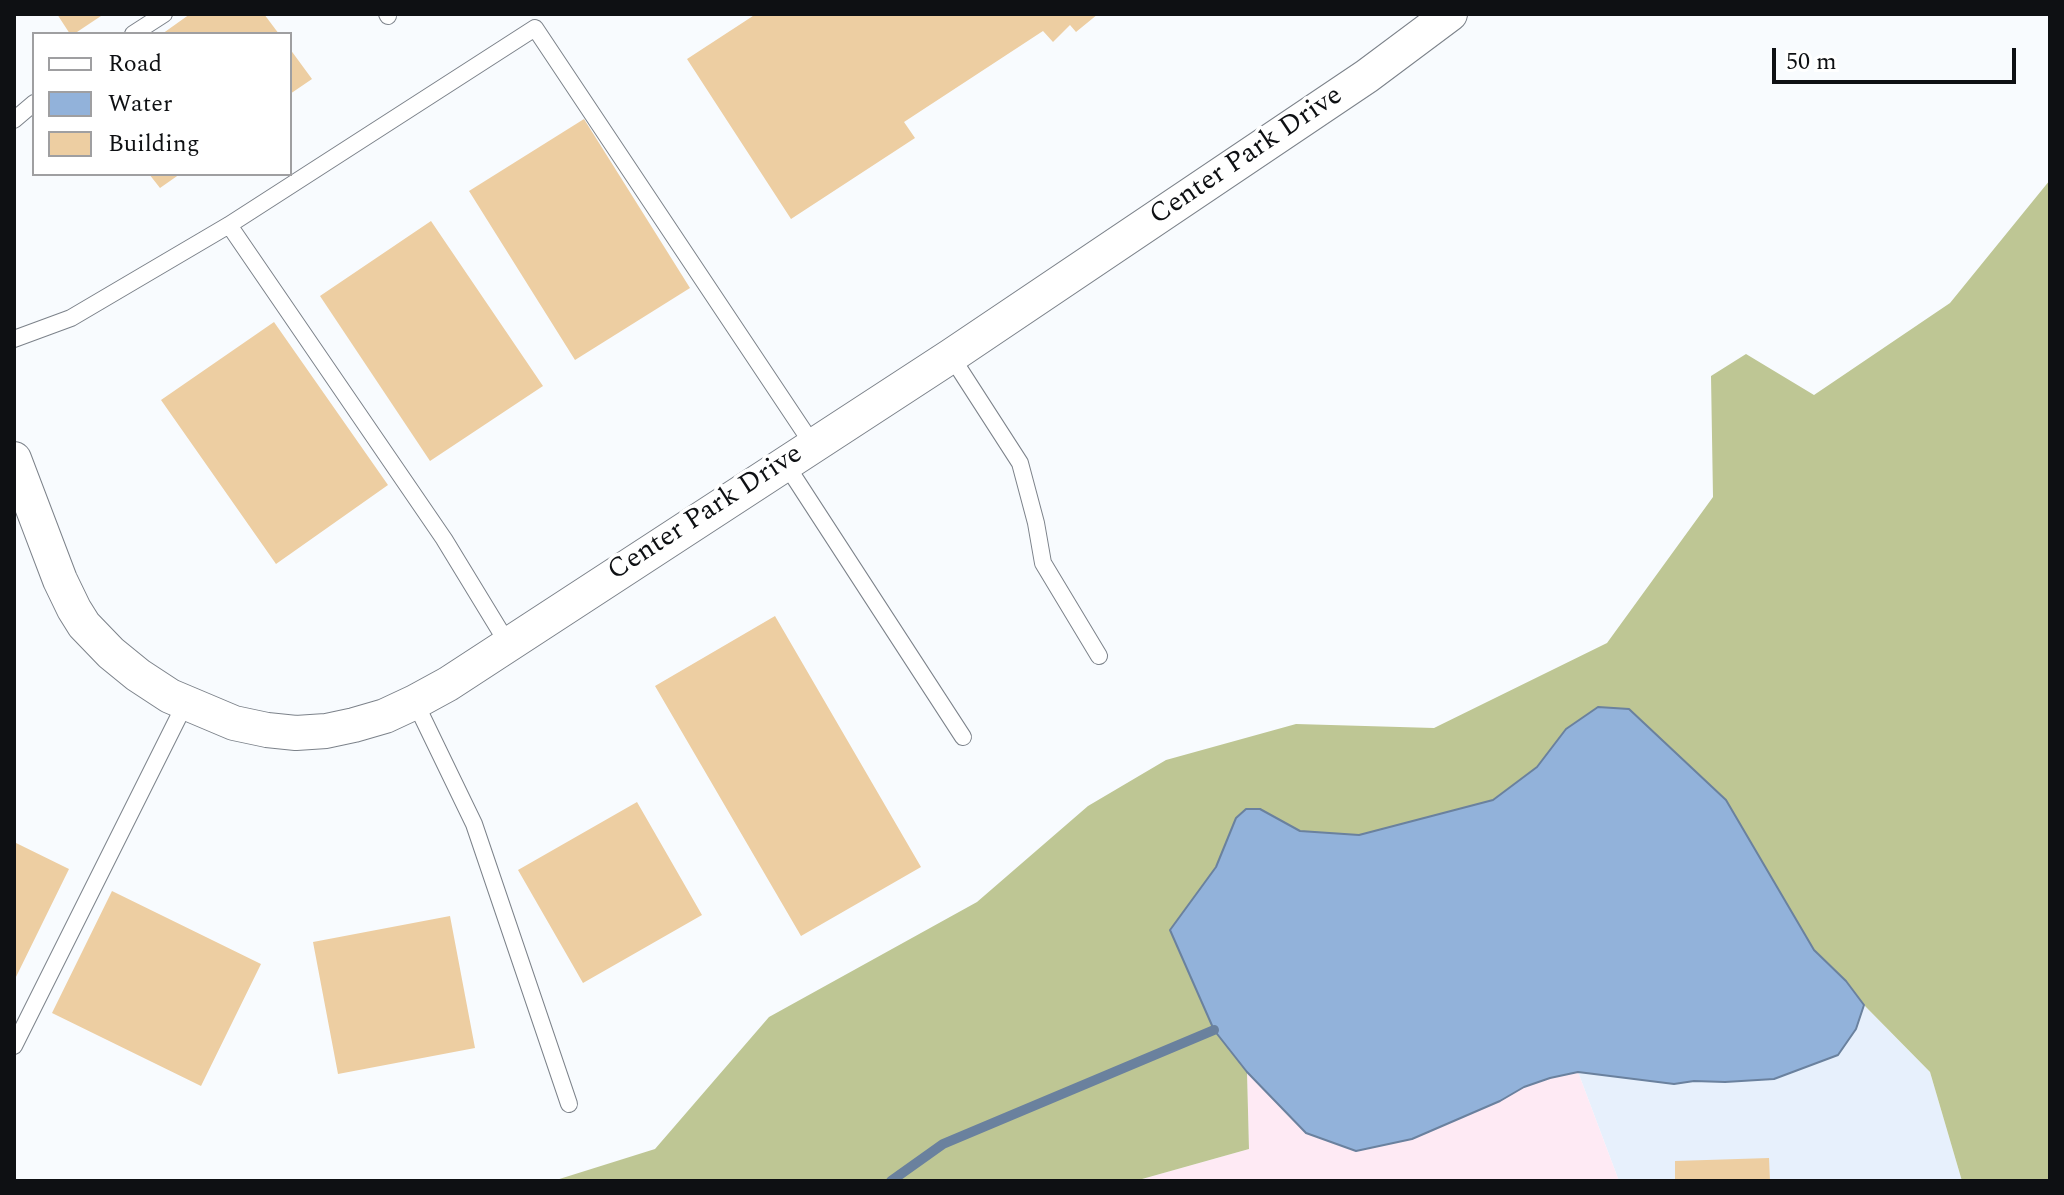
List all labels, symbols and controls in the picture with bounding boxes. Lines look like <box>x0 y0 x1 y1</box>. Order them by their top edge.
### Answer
legend <box>32 32 292 176</box>
scale bar <box>1776 32 2020 82</box>
text: 50 m <box>1786 44 1837 80</box>
text: Road <box>108 46 162 82</box>
street label: Center Park Drive <box>1144 80 1350 234</box>
text: Water <box>108 86 172 122</box>
text: Building <box>108 126 200 162</box>
street label: Center Park Drive <box>602 439 810 589</box>

